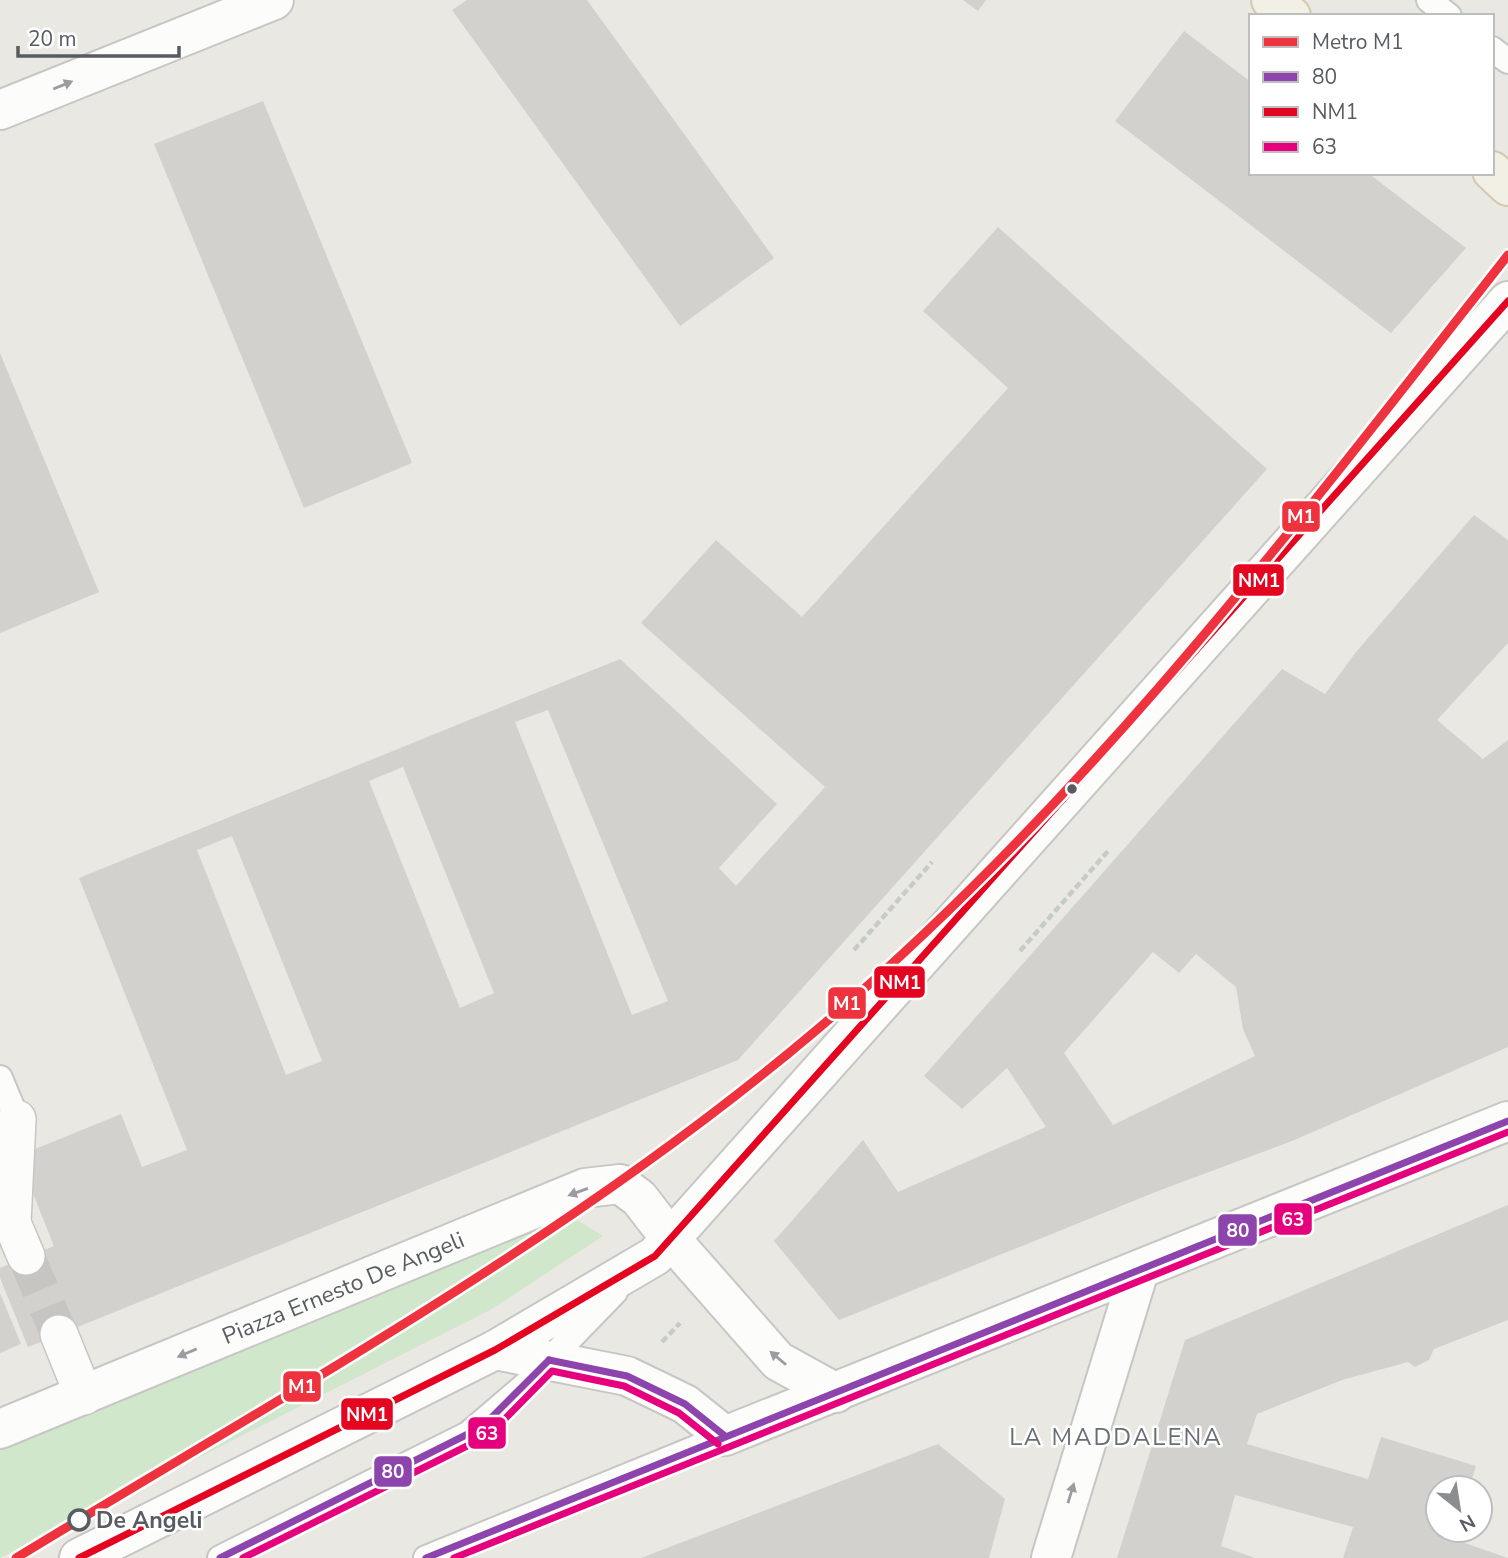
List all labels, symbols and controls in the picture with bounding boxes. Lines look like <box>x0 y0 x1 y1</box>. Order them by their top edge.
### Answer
scale bar <box>18 14 178 58</box>
legend <box>1249 14 1494 175</box>
text: 20 m <box>28 25 77 53</box>
text: Metro M1 <box>1312 28 1403 56</box>
text: 80 <box>1312 63 1337 91</box>
one-way arrow <box>53 79 74 90</box>
text: NM1 <box>1312 98 1358 126</box>
text: 63 <box>1312 133 1337 161</box>
line badge: M1 <box>1281 500 1321 533</box>
text: M1 <box>1287 504 1315 530</box>
line badge: NM1 <box>1232 563 1285 597</box>
text: NM1 <box>1238 568 1280 594</box>
unlabelled marker <box>1065 782 1079 796</box>
line badge: NM1 <box>873 965 926 999</box>
text: NM1 <box>879 970 921 996</box>
line badge: M1 <box>827 986 867 1020</box>
text: M1 <box>833 991 861 1017</box>
one-way arrow <box>568 1186 589 1197</box>
line badge: 63 <box>1273 1202 1313 1236</box>
text: 63 <box>1282 1207 1304 1233</box>
line badge: 80 <box>1217 1213 1258 1247</box>
text: 80 <box>1227 1218 1249 1244</box>
street label: Piazza Ernesto De Angeli <box>217 1224 469 1351</box>
one-way arrow <box>176 1348 197 1359</box>
one-way arrow <box>769 1351 786 1366</box>
line badge: M1 <box>282 1370 322 1403</box>
text: M1 <box>288 1374 316 1400</box>
line badge: NM1 <box>340 1397 394 1431</box>
text: NM1 <box>346 1402 388 1428</box>
line badge: 63 <box>467 1416 507 1450</box>
text: 63 <box>476 1421 498 1447</box>
district label: LA MADDALENA <box>1009 1421 1223 1453</box>
line badge: 80 <box>373 1455 413 1488</box>
text: 80 <box>382 1459 404 1485</box>
north arrow <box>1424 1474 1494 1544</box>
one-way arrow <box>1066 1482 1076 1503</box>
place label: De Angeli <box>96 1505 202 1536</box>
text: N <box>1454 1508 1480 1538</box>
marker: De Angeli <box>68 1509 90 1531</box>

